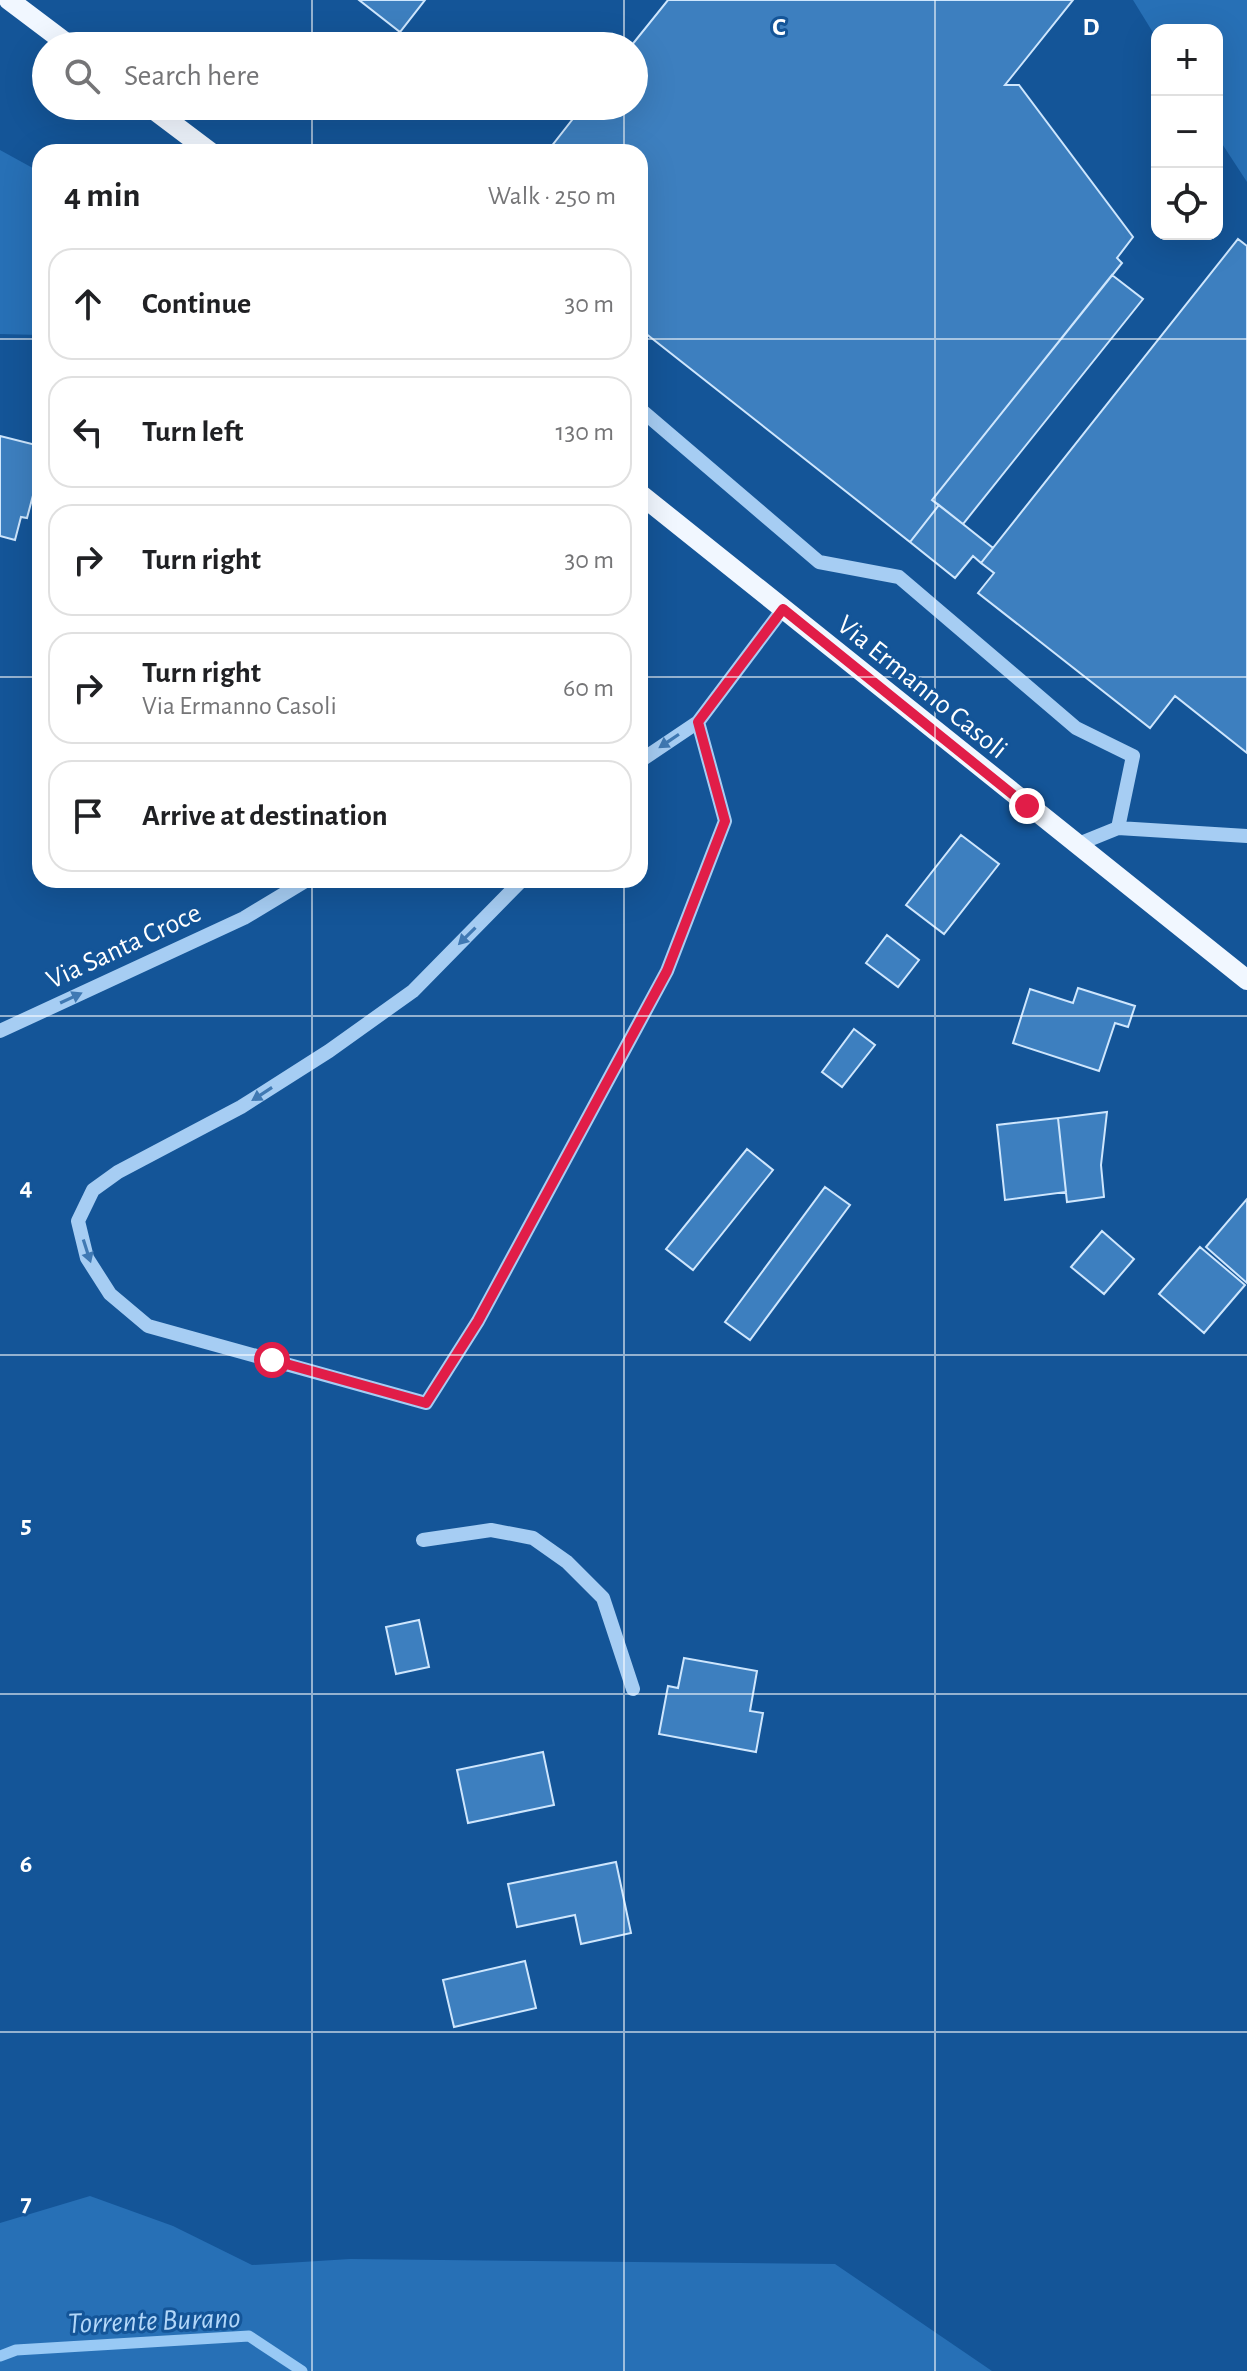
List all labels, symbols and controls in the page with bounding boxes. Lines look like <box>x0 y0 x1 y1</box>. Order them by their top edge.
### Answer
text: C <box>772 14 786 40</box>
text: D <box>1082 14 1100 40</box>
map controls <box>1151 24 1223 240</box>
button: + <box>1151 24 1223 96</box>
search box <box>32 32 648 120</box>
icon: search <box>60 54 104 98</box>
text: Search here <box>124 61 260 91</box>
button: − <box>1151 96 1223 168</box>
button: locate <box>1151 168 1223 240</box>
text: 4 min <box>64 179 141 213</box>
text: Walk · 250 m <box>488 183 616 209</box>
icon: ahead <box>66 282 110 326</box>
text: Continue <box>142 289 251 319</box>
text: 30 m <box>564 291 614 317</box>
icon: left <box>66 410 110 454</box>
text: Turn left <box>142 417 243 447</box>
text: 130 m <box>556 419 614 445</box>
icon: right <box>66 538 110 582</box>
text: Turn right <box>142 545 261 575</box>
text: 30 m <box>564 547 614 573</box>
street label: Via Ermanno Casoli <box>831 611 1012 764</box>
text: Turn right <box>142 658 261 688</box>
icon: right <box>66 666 110 710</box>
text: 60 m <box>563 675 614 701</box>
text: Via Ermanno Casoli <box>142 693 337 719</box>
one-way arrow <box>658 734 680 748</box>
route end <box>1009 788 1045 824</box>
icon: arrive <box>66 794 110 838</box>
text: Arrive at destination <box>142 801 388 831</box>
street label: Via Santa Croce <box>42 899 205 995</box>
one-way arrow <box>459 926 477 945</box>
one-way arrow <box>59 991 82 1005</box>
one-way arrow <box>251 1086 273 1101</box>
text: 4 <box>19 1174 33 1200</box>
one-way arrow <box>81 1239 93 1263</box>
route start <box>254 1342 290 1378</box>
text: 5 <box>20 1512 32 1538</box>
text: 6 <box>20 1851 32 1877</box>
text: 7 <box>20 2190 32 2216</box>
water label: Torrente Burano <box>67 2303 241 2339</box>

